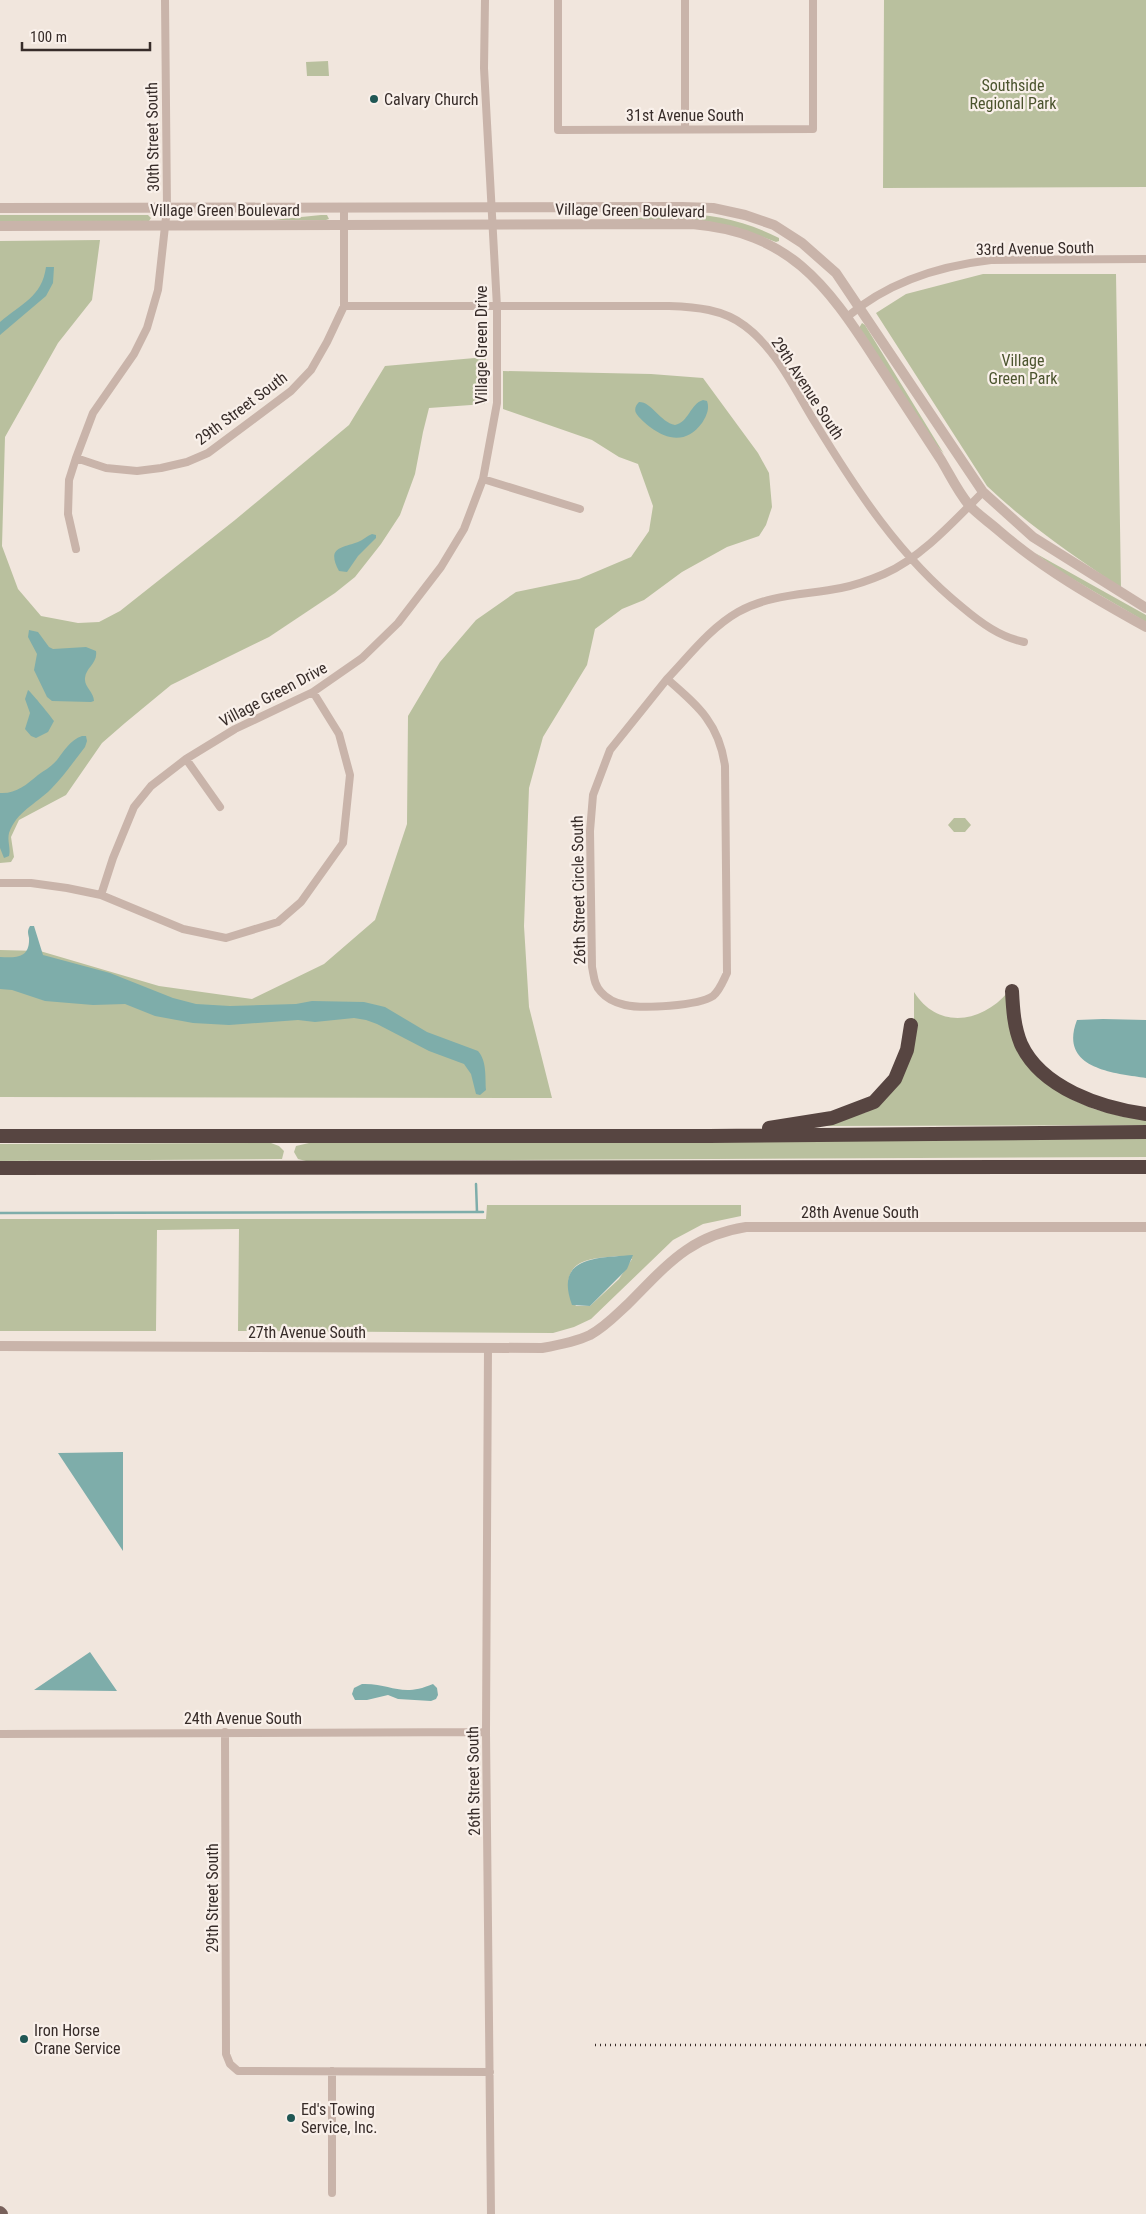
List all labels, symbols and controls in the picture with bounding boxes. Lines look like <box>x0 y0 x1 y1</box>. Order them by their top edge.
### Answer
scale bar <box>22 20 150 52</box>
text: 100 m <box>30 28 67 46</box>
park label: Southside Regional Park <box>970 76 1057 113</box>
street label: 30th Street South <box>142 82 163 192</box>
place label: Calvary Church <box>384 90 479 109</box>
marker: Calvary Church <box>368 93 380 105</box>
street label: 31st Avenue South <box>626 106 744 125</box>
street label: Village Green Boulevard <box>555 200 705 221</box>
street label: Village Green Boulevard <box>150 201 300 220</box>
street label: 33rd Avenue South <box>976 238 1094 259</box>
street label: Village Green Drive <box>472 285 491 405</box>
street label: 29th Avenue South <box>767 334 848 443</box>
park label: Village Green Park <box>988 351 1058 388</box>
street label: 29th Street South <box>192 368 291 449</box>
street label: Village Green Drive <box>216 658 330 731</box>
street label: 26th Street Circle South <box>568 815 589 965</box>
street label: 28th Avenue South <box>801 1203 919 1222</box>
street label: 27th Avenue South <box>248 1323 366 1342</box>
street label: 24th Avenue South <box>184 1709 302 1728</box>
street label: 26th Street South <box>463 1726 484 1836</box>
street label: 29th Street South <box>203 1843 222 1953</box>
place label: Iron Horse Crane Service <box>34 2021 120 2058</box>
marker: Iron Horse Crane Service <box>18 2033 30 2045</box>
place label: Ed's Towing Service, Inc. <box>301 2100 377 2137</box>
marker: Ed's Towing Service, Inc. <box>285 2112 297 2124</box>

